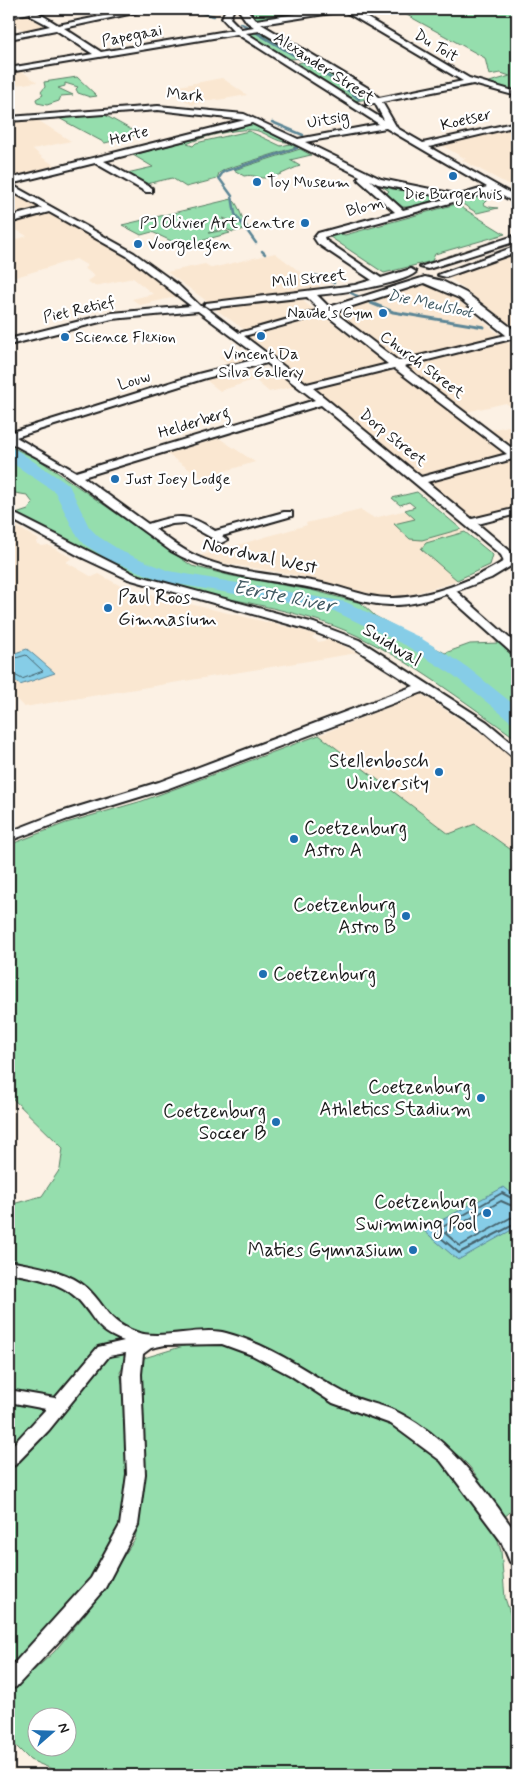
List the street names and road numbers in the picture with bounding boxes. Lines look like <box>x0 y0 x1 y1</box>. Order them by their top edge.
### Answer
street label: Papegaai <box>100 20 164 53</box>
street label: Du Toit <box>410 25 462 68</box>
street label: Alexander Street <box>269 27 379 109</box>
street label: Mark <box>166 83 204 107</box>
street label: Koetser <box>439 104 494 136</box>
street label: Uitsig <box>305 106 351 135</box>
street label: Herte <box>107 121 151 151</box>
street label: Blom <box>344 192 386 222</box>
street label: Mill Street <box>271 265 348 293</box>
street label: Piet Retief <box>41 292 117 328</box>
street label: Church Street <box>375 326 469 404</box>
street label: Louw <box>115 366 153 396</box>
street label: Helderberg <box>156 402 233 445</box>
street label: Dorp Street <box>355 404 432 472</box>
street label: Noordwal West <box>200 532 320 580</box>
street label: Suidwal <box>358 617 426 673</box>

